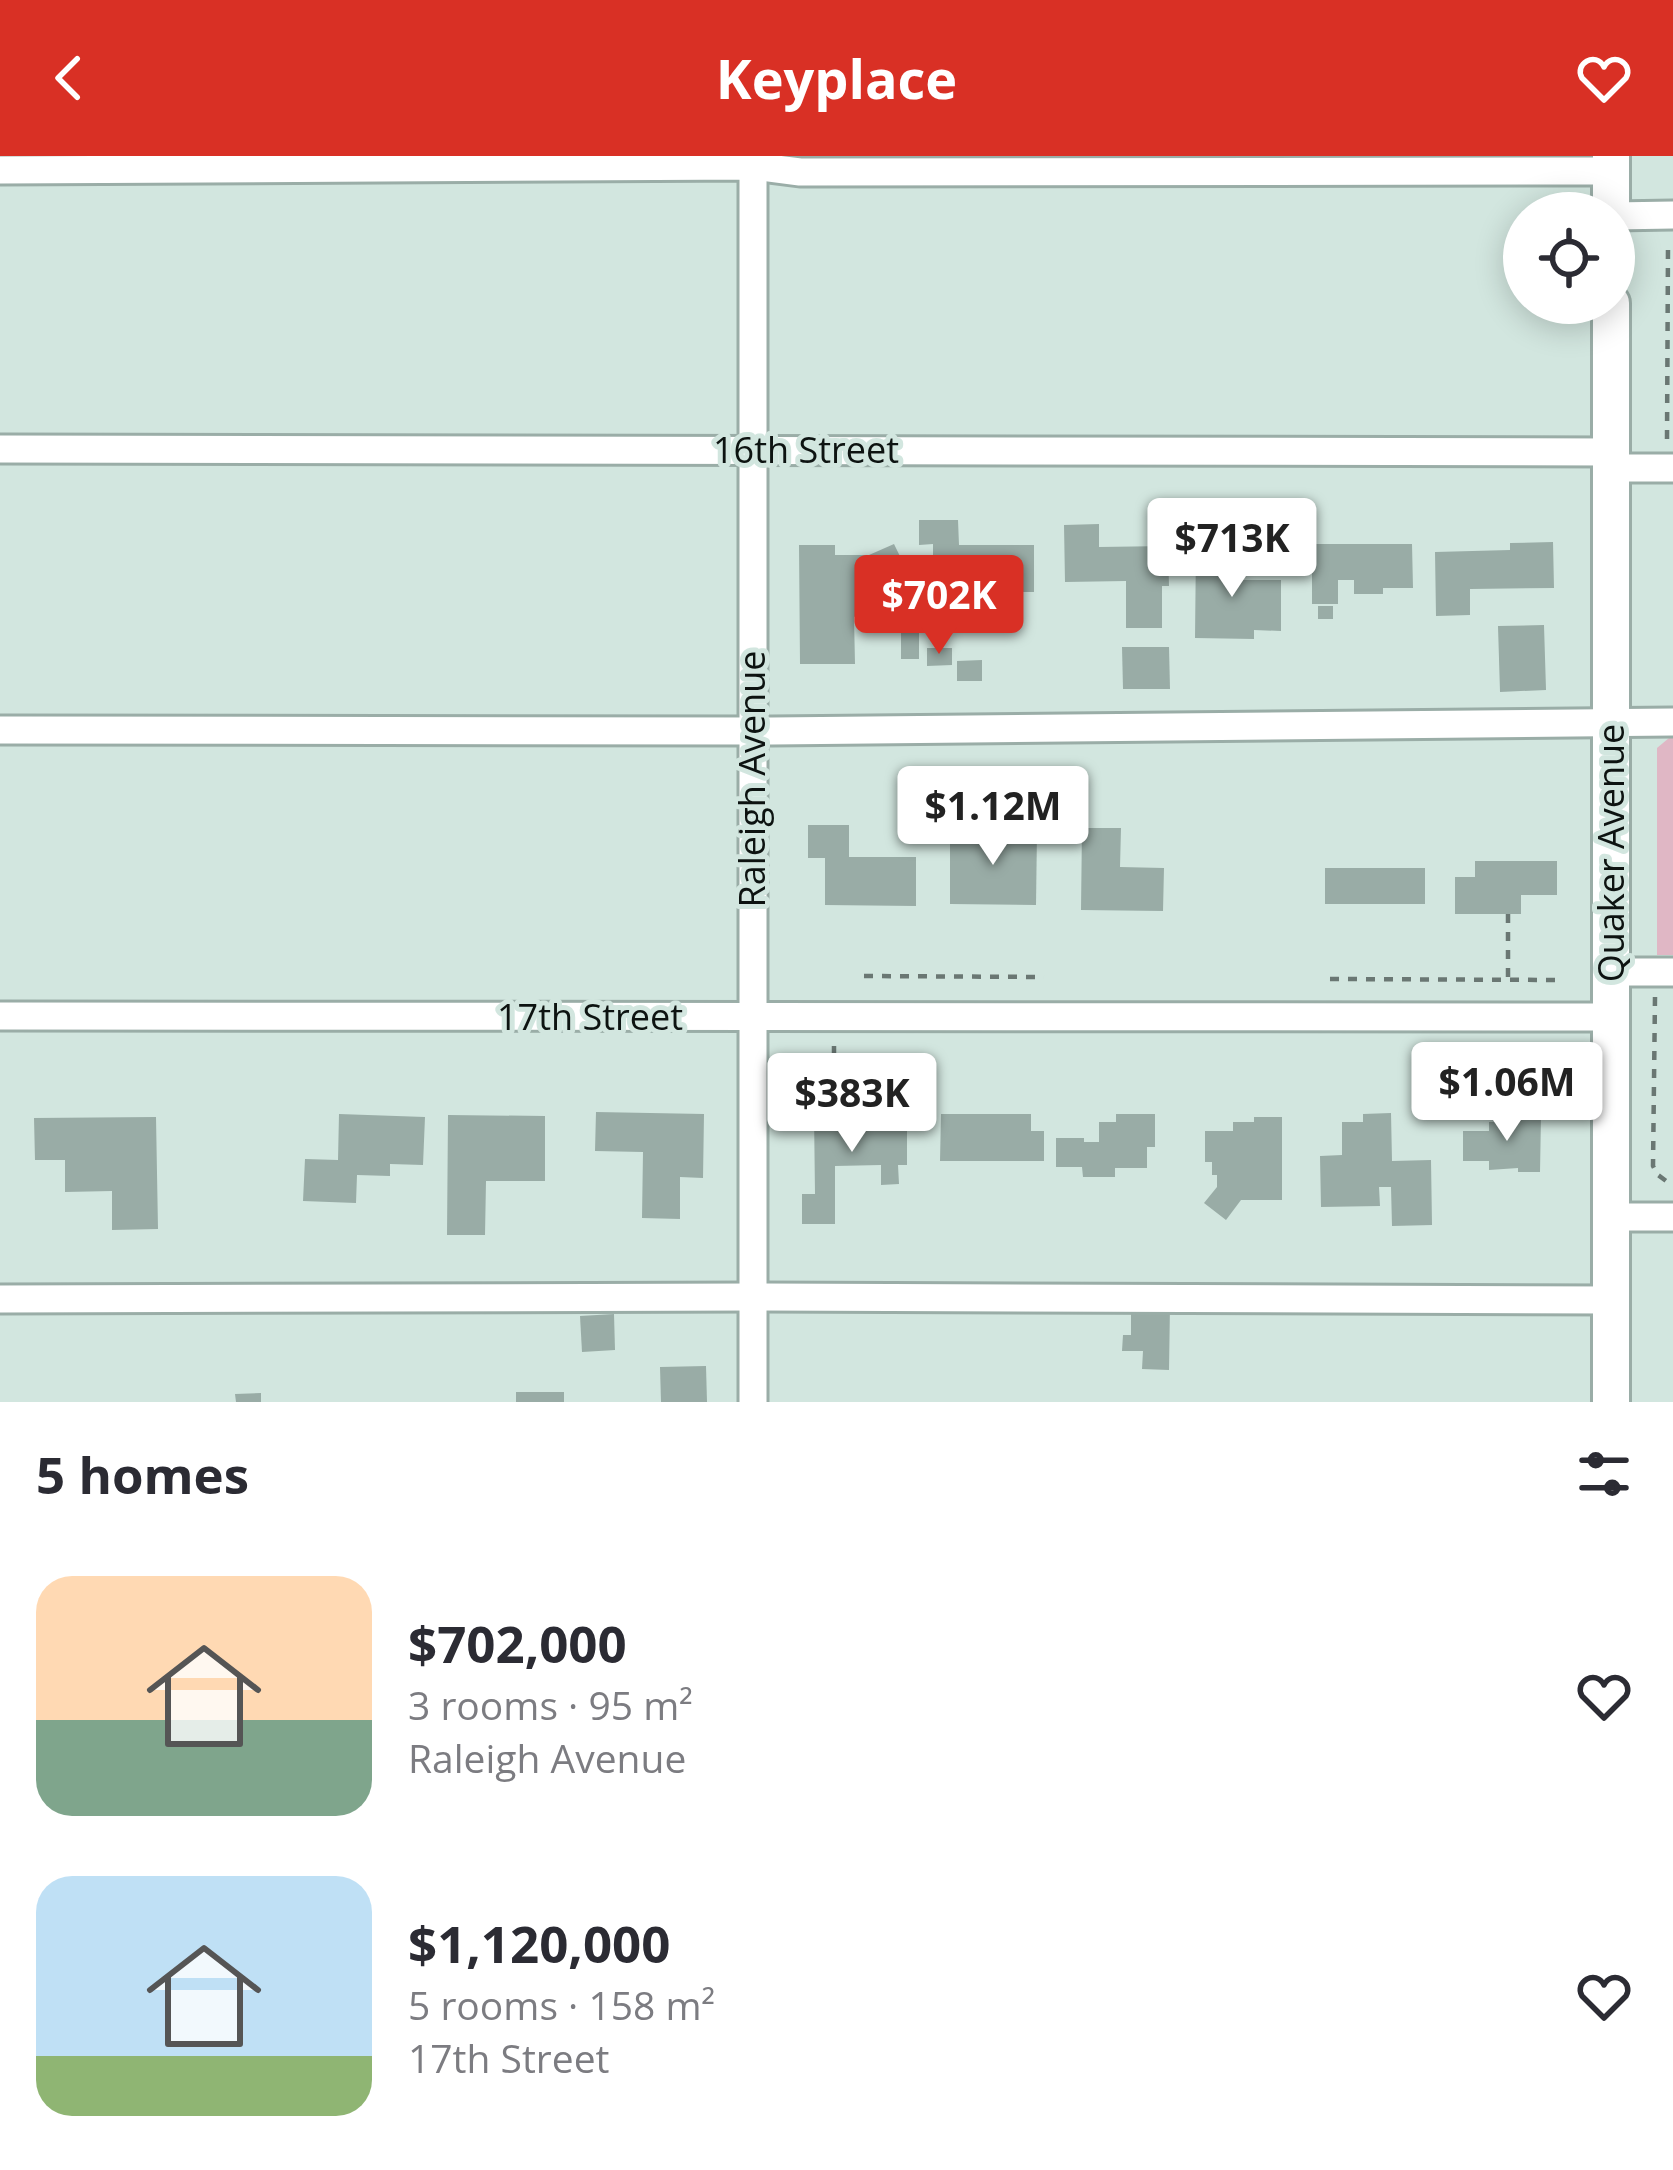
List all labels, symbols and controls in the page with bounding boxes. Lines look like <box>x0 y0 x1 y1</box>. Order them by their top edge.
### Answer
text: Keyplace <box>716 41 957 115</box>
icon: back <box>36 45 102 111</box>
icon: heart <box>1571 45 1637 111</box>
map controls <box>1503 192 1635 324</box>
button: locate <box>1503 192 1635 324</box>
street label: 16th Street <box>713 425 899 474</box>
pin: $713K <box>1148 498 1316 600</box>
text: $713K <box>1174 510 1290 563</box>
pin: $702K <box>855 555 1023 657</box>
text: $702K <box>881 567 997 620</box>
street label: Raleigh Avenue <box>727 651 776 907</box>
street label: Quaker Avenue <box>1586 724 1635 982</box>
pin: $1.12M <box>895 766 1091 868</box>
text: $1.12M <box>924 778 1062 831</box>
street label: 17th Street <box>497 992 683 1041</box>
pin: $1.06M <box>1409 1042 1605 1144</box>
pin: $383K <box>768 1053 936 1155</box>
text: $1.06M <box>1438 1054 1576 1107</box>
text: $383K <box>794 1065 910 1118</box>
text: 5 homes <box>36 1439 249 1509</box>
icon: filters <box>1571 1441 1637 1507</box>
text: $702,000 <box>408 1608 627 1678</box>
icon: home <box>132 1624 276 1768</box>
icon: heart <box>1571 1663 1637 1729</box>
text: 3 rooms · 95 m² <box>408 1678 693 1731</box>
text: Raleigh Avenue <box>408 1731 686 1784</box>
text: $1,120,000 <box>408 1908 670 1978</box>
icon: home <box>132 1924 276 2068</box>
icon: heart <box>1571 1963 1637 2029</box>
text: 5 rooms · 158 m² <box>408 1978 715 2031</box>
text: 17th Street <box>408 2031 609 2084</box>

